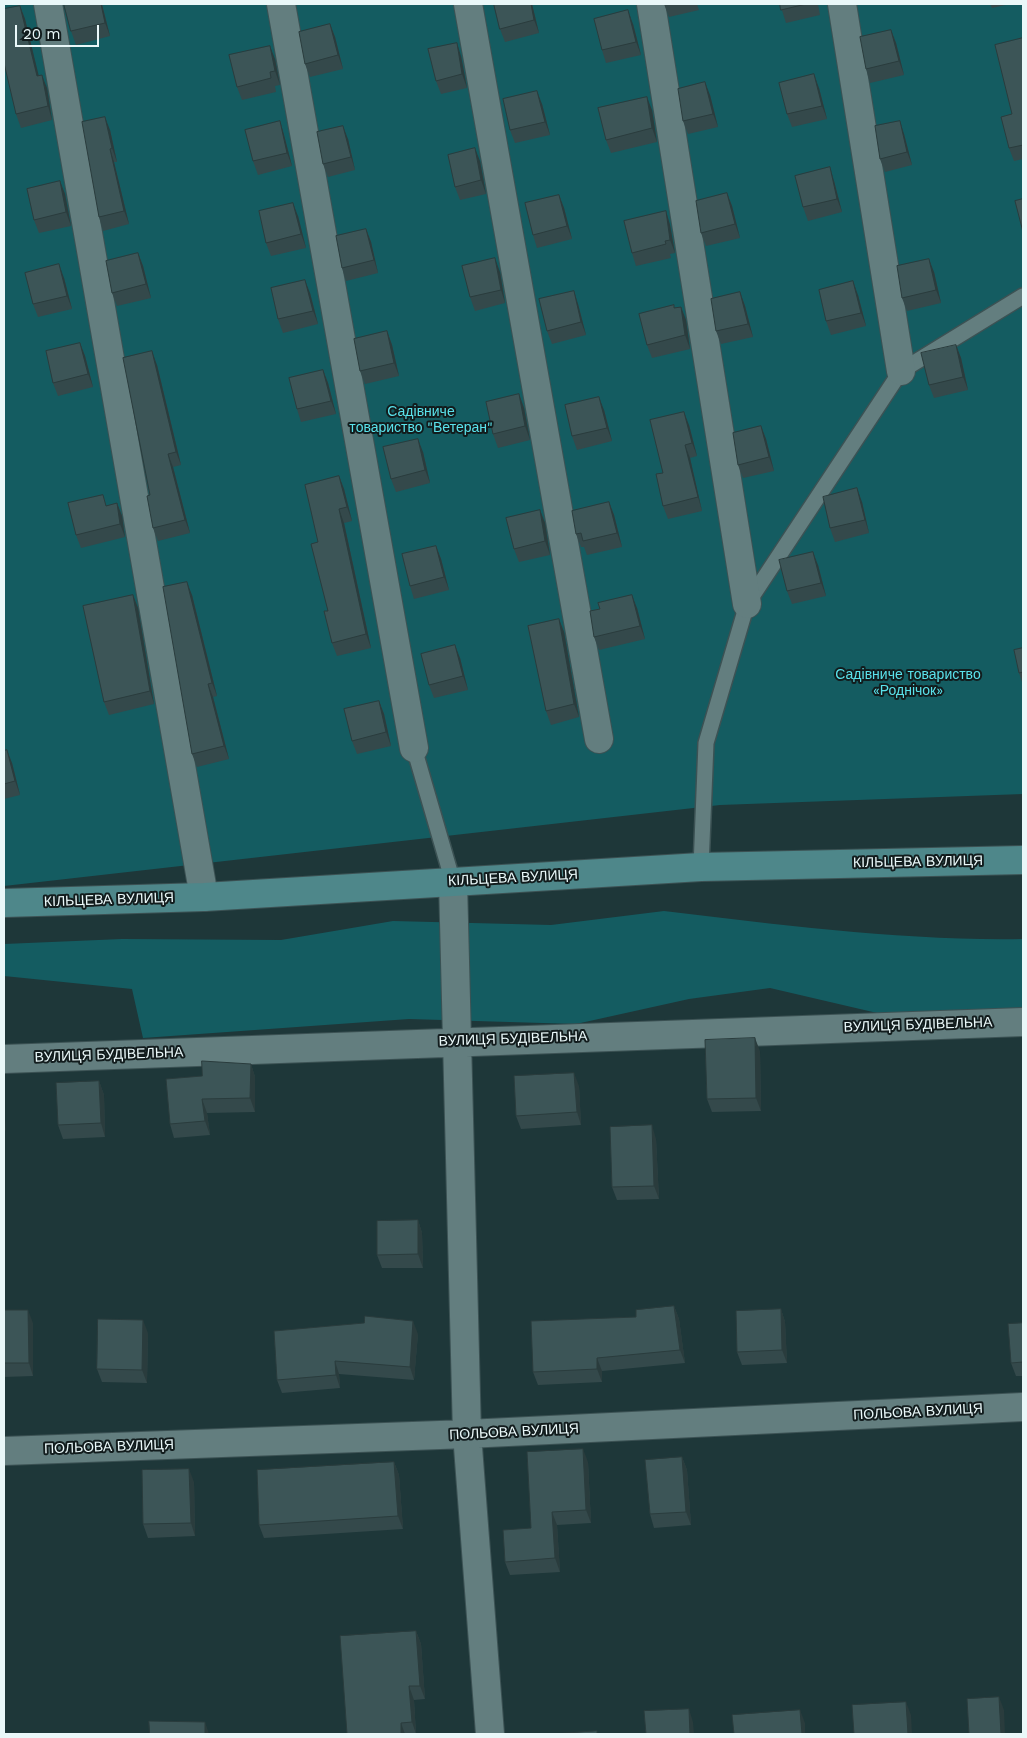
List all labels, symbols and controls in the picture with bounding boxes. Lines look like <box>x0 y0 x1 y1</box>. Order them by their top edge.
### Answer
scale bar <box>18 15 101 47</box>
text: 20 m <box>23 25 61 43</box>
park label: Садівниче товариство "Ветеран" <box>349 404 493 437</box>
park label: Садівниче товариство «Роднічок» <box>835 667 981 700</box>
street label: КІЛЬЦЕВА ВУЛИЦЯ <box>853 852 983 872</box>
street label: КІЛЬЦЕВА ВУЛИЦЯ <box>448 866 578 890</box>
street label: КІЛЬЦЕВА ВУЛИЦЯ <box>44 889 174 911</box>
street label: ВУЛИЦЯ БУДІВЕЛЬНА <box>843 1014 993 1036</box>
street label: ВУЛИЦЯ БУДІВЕЛЬНА <box>438 1028 588 1050</box>
street label: ВУЛИЦЯ БУДІВЕЛЬНА <box>34 1044 184 1066</box>
street label: ПОЛЬОВА ВУЛИЦЯ <box>853 1400 983 1424</box>
street label: ПОЛЬОВА ВУЛИЦЯ <box>449 1420 579 1444</box>
street label: ПОЛЬОВА ВУЛИЦЯ <box>44 1436 174 1458</box>

